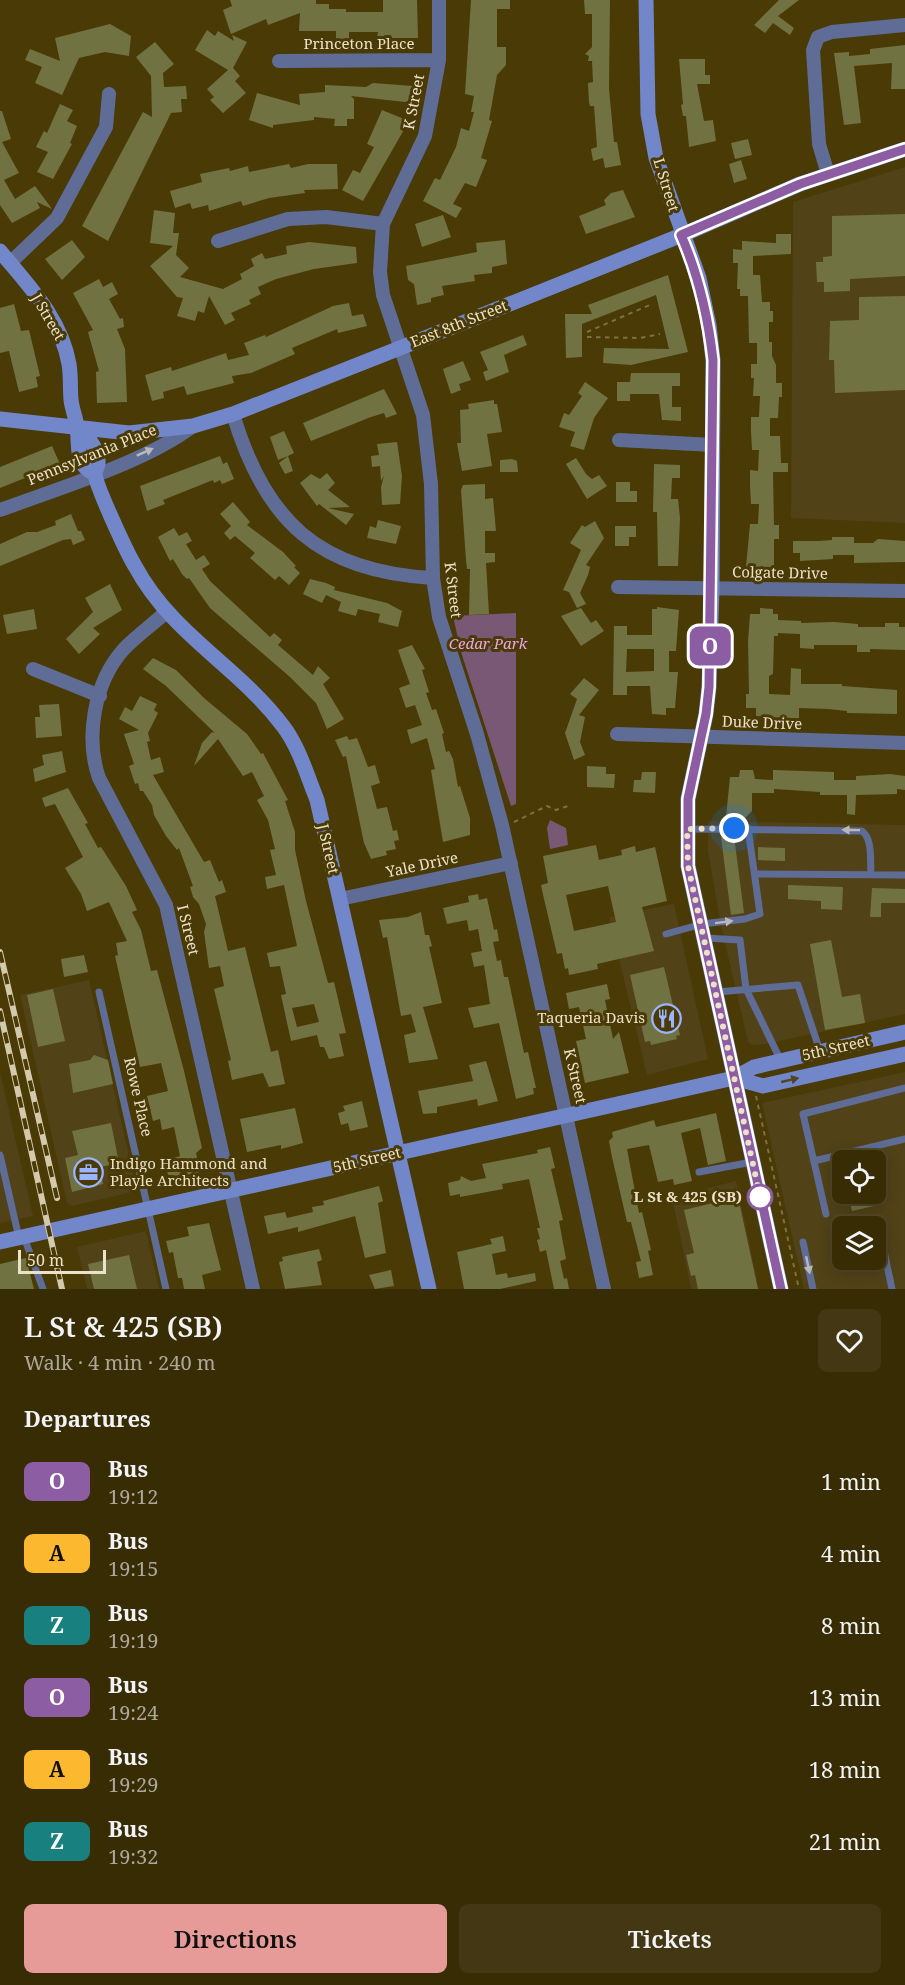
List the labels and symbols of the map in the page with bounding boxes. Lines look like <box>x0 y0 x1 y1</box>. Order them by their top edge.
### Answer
street label: Princeton Place <box>303 33 415 53</box>
street label: K Street <box>398 72 428 131</box>
street label: L Street <box>649 155 685 214</box>
street label: J Street <box>27 289 70 344</box>
street label: East 8th Street <box>407 295 510 352</box>
street label: Pennsylvania Place <box>24 419 159 489</box>
one-way arrow <box>137 448 154 457</box>
street label: K Street <box>441 561 467 619</box>
street label: Colgate Drive <box>732 561 828 583</box>
line badge: O <box>690 626 730 666</box>
park label: Cedar Park <box>449 633 528 653</box>
street label: Duke Drive <box>722 711 803 733</box>
your location <box>719 813 749 843</box>
street label: J Street <box>313 821 344 876</box>
one-way arrow <box>841 826 860 835</box>
street label: Yale Drive <box>383 847 460 882</box>
street label: I Street <box>173 902 205 957</box>
one-way arrow <box>714 917 733 926</box>
restaurant icon: Taqueria Davis <box>650 1002 682 1034</box>
place label: Taqueria Davis <box>537 1007 645 1027</box>
street label: 5th Street <box>800 1030 872 1065</box>
street label: K Street <box>560 1046 592 1105</box>
street label: Rowe Place <box>120 1055 158 1138</box>
one-way arrow <box>781 1075 800 1084</box>
street label: 5th Street <box>331 1142 403 1177</box>
place label: Indigo Hammond and Playle Architects <box>110 1153 267 1190</box>
office icon: Indigo Hammond and Playle Architects <box>73 1157 105 1189</box>
marker: L St & 425 (SB) <box>747 1184 773 1210</box>
place label: L St & 425 (SB) <box>634 1186 742 1206</box>
scale bar <box>18 1247 106 1274</box>
one-way arrow <box>803 1256 813 1275</box>

